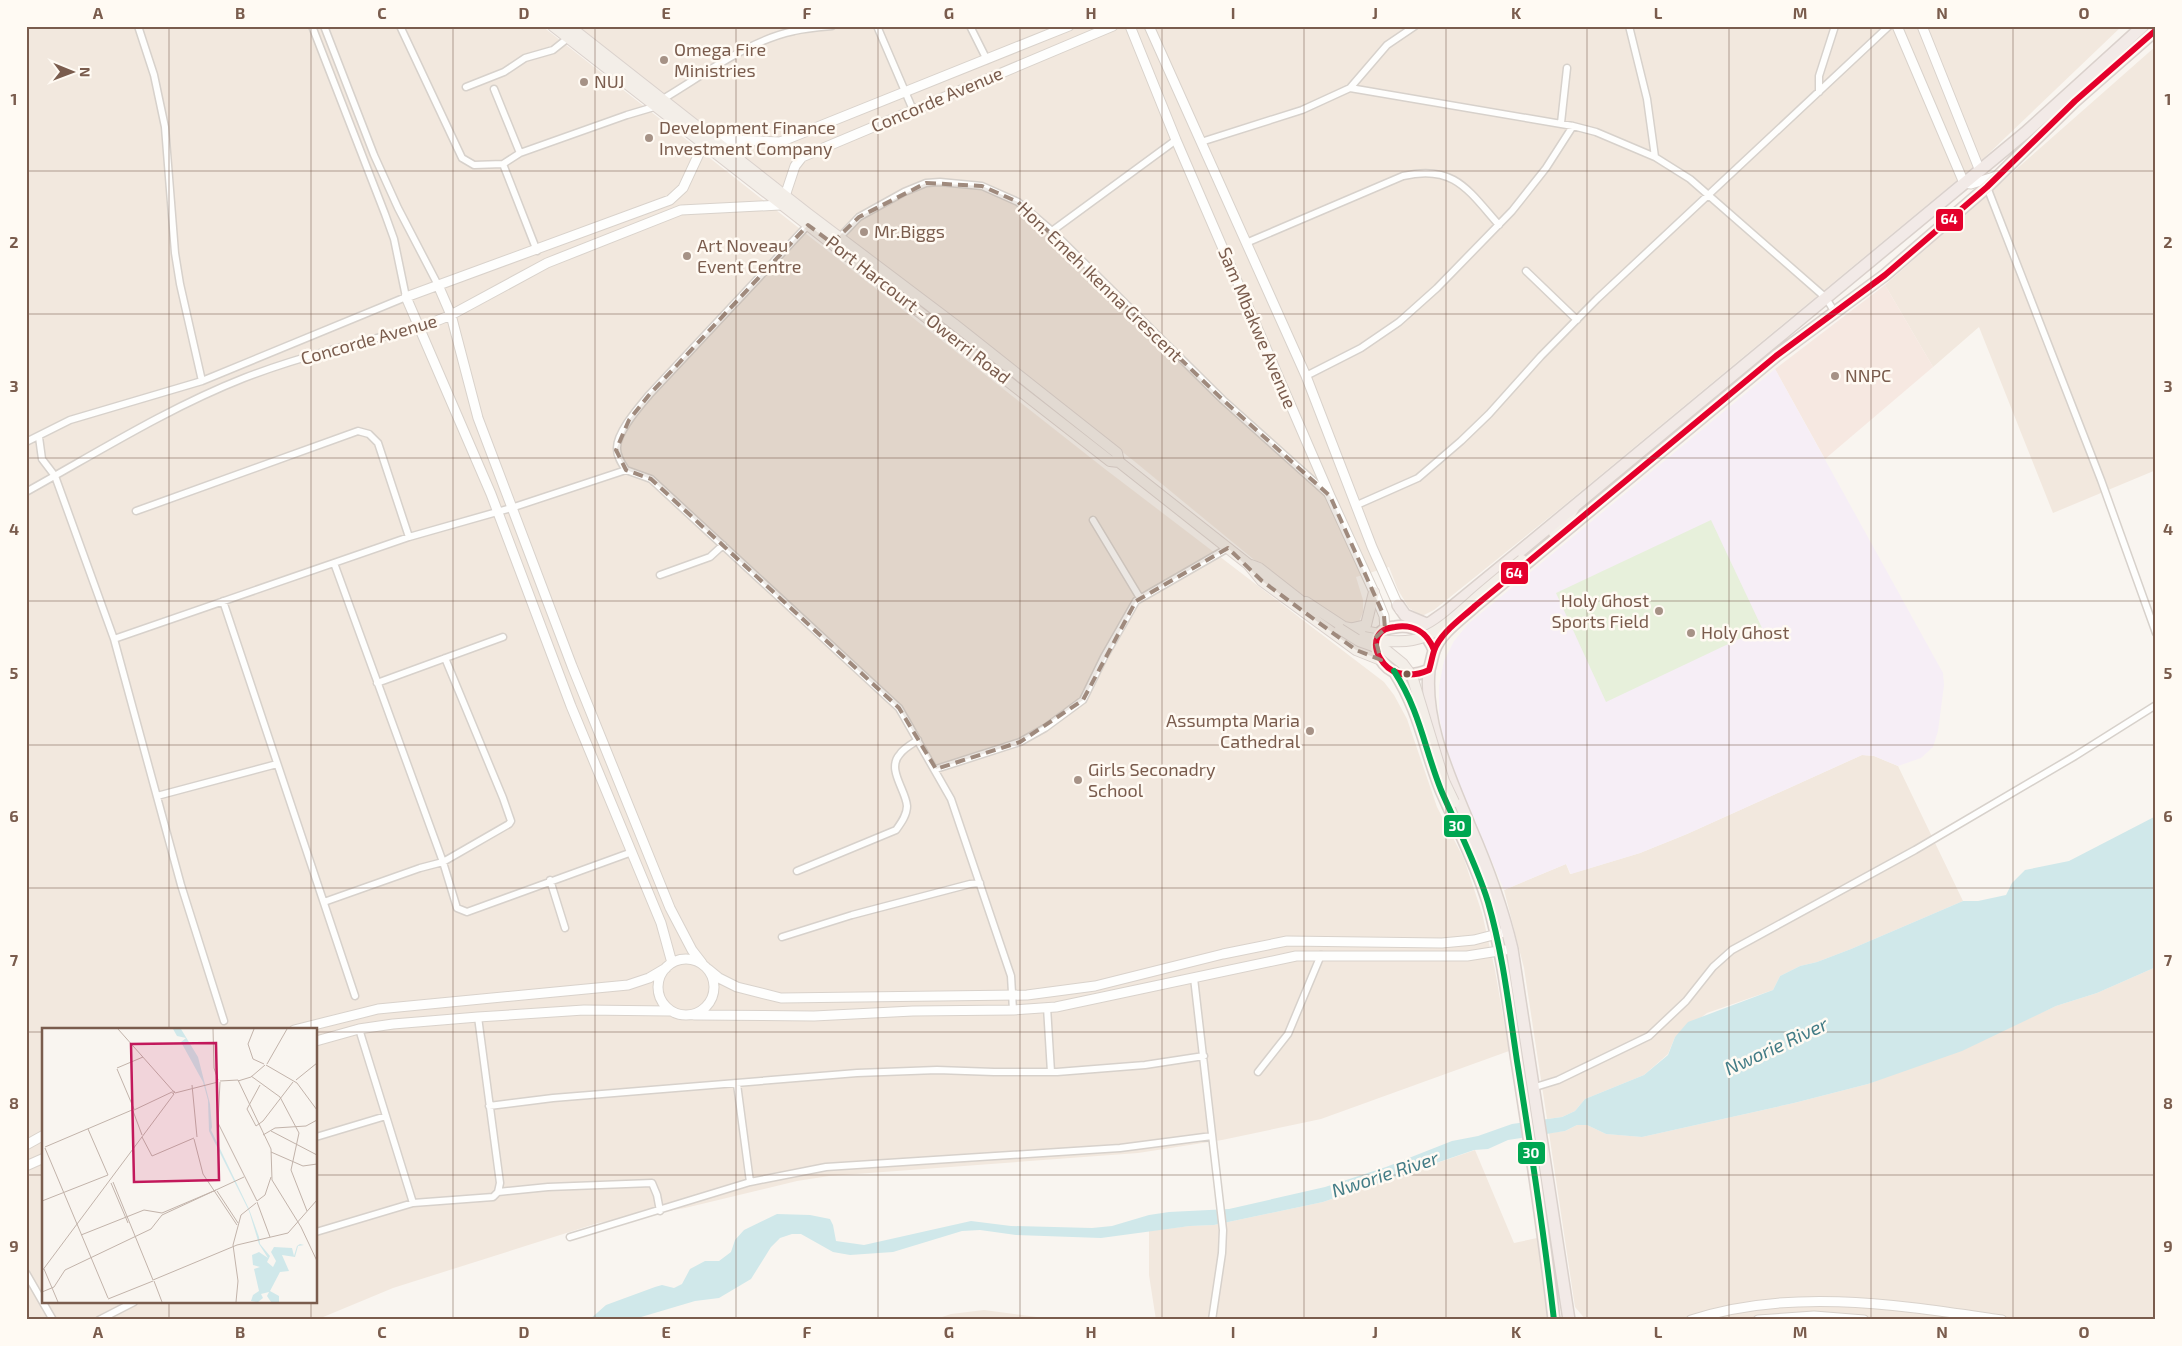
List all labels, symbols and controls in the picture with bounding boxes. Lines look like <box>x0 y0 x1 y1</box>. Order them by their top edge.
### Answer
text: A <box>93 3 104 22</box>
text: B <box>235 3 245 22</box>
text: C <box>377 3 387 22</box>
text: D <box>519 3 530 22</box>
text: E <box>661 3 671 22</box>
text: F <box>803 3 812 22</box>
text: G <box>944 3 954 22</box>
text: H <box>1085 3 1097 22</box>
text: I <box>1231 3 1235 22</box>
text: J <box>1372 3 1378 22</box>
text: K <box>1511 3 1522 22</box>
text: L <box>1654 3 1663 22</box>
text: M <box>1793 3 1807 22</box>
text: N <box>1936 3 1948 22</box>
text: O <box>2078 3 2090 22</box>
place label: Omega Fire Ministries <box>674 38 766 81</box>
north arrow <box>48 48 98 98</box>
marker: Omega Fire Ministries <box>658 54 670 66</box>
street label: Concorde Avenue <box>868 61 1006 137</box>
text: N <box>77 67 94 77</box>
place label: NUJ <box>594 70 624 92</box>
marker: NUJ <box>578 76 590 88</box>
text: 1 <box>11 89 17 108</box>
text: 1 <box>2165 89 2171 108</box>
place label: Development Finance Investment Company <box>659 116 836 159</box>
marker: Development Finance Investment Company <box>643 132 655 144</box>
street label: Hon. Emeh Ikenna Crescent <box>1014 197 1188 366</box>
line badge: 64 <box>1935 208 1964 232</box>
text: 64 <box>1940 210 1958 227</box>
place label: Mr.Biggs <box>874 220 945 242</box>
marker: Mr.Biggs <box>858 226 870 238</box>
street label: Port Harcourt - Owerri Road <box>822 230 1015 388</box>
text: 2 <box>9 232 19 251</box>
text: 2 <box>2163 232 2173 251</box>
place label: Art Noveau Event Centre <box>697 234 801 277</box>
street label: Sam Mbakwe Avenue <box>1214 244 1302 412</box>
marker: Art Noveau Event Centre <box>681 250 693 262</box>
street label: Concorde Avenue <box>298 309 439 369</box>
place label: NNPC <box>1845 364 1891 386</box>
marker: NNPC <box>1829 370 1841 382</box>
text: 3 <box>9 376 19 395</box>
text: 3 <box>2163 376 2173 395</box>
text: 4 <box>9 519 19 538</box>
text: 4 <box>2163 519 2173 538</box>
line badge: 64 <box>1500 561 1529 585</box>
text: 64 <box>1505 564 1523 581</box>
place label: Holy Ghost Sports Field <box>1552 589 1649 632</box>
marker: Holy Ghost Sports Field <box>1653 605 1665 617</box>
place label: Holy Ghost <box>1701 621 1789 643</box>
marker: Holy Ghost <box>1685 627 1697 639</box>
text: 5 <box>10 663 19 682</box>
text: 5 <box>2164 663 2173 682</box>
unlabelled marker <box>1402 669 1412 679</box>
place label: Assumpta Maria Cathedral <box>1166 709 1301 752</box>
marker: Assumpta Maria Cathedral <box>1304 725 1316 737</box>
place label: Girls Seconadry School <box>1088 758 1216 801</box>
marker: Girls Seconadry School <box>1072 774 1084 786</box>
text: 6 <box>9 806 19 825</box>
text: 6 <box>2163 806 2173 825</box>
line badge: 30 <box>1443 814 1472 838</box>
text: 30 <box>1449 817 1466 834</box>
text: 7 <box>10 950 19 969</box>
text: 7 <box>2164 950 2173 969</box>
water label: Nworie River <box>1721 1011 1831 1079</box>
inset map <box>42 1028 318 1304</box>
text: 8 <box>9 1093 19 1112</box>
text: 8 <box>2163 1093 2173 1112</box>
line badge: 30 <box>1517 1141 1546 1165</box>
text: 30 <box>1523 1144 1540 1161</box>
water label: Nworie River <box>1328 1145 1442 1202</box>
text: 9 <box>9 1236 19 1255</box>
text: 9 <box>2163 1236 2173 1255</box>
text: A <box>93 1322 104 1341</box>
text: B <box>235 1322 245 1341</box>
text: C <box>377 1322 387 1341</box>
text: D <box>519 1322 530 1341</box>
text: E <box>661 1322 671 1341</box>
text: F <box>803 1322 812 1341</box>
text: G <box>944 1322 954 1341</box>
text: H <box>1085 1322 1097 1341</box>
text: I <box>1231 1322 1235 1341</box>
text: J <box>1372 1322 1378 1341</box>
text: K <box>1511 1322 1522 1341</box>
text: L <box>1654 1322 1663 1341</box>
text: M <box>1793 1322 1807 1341</box>
text: N <box>1936 1322 1948 1341</box>
text: O <box>2078 1322 2090 1341</box>

